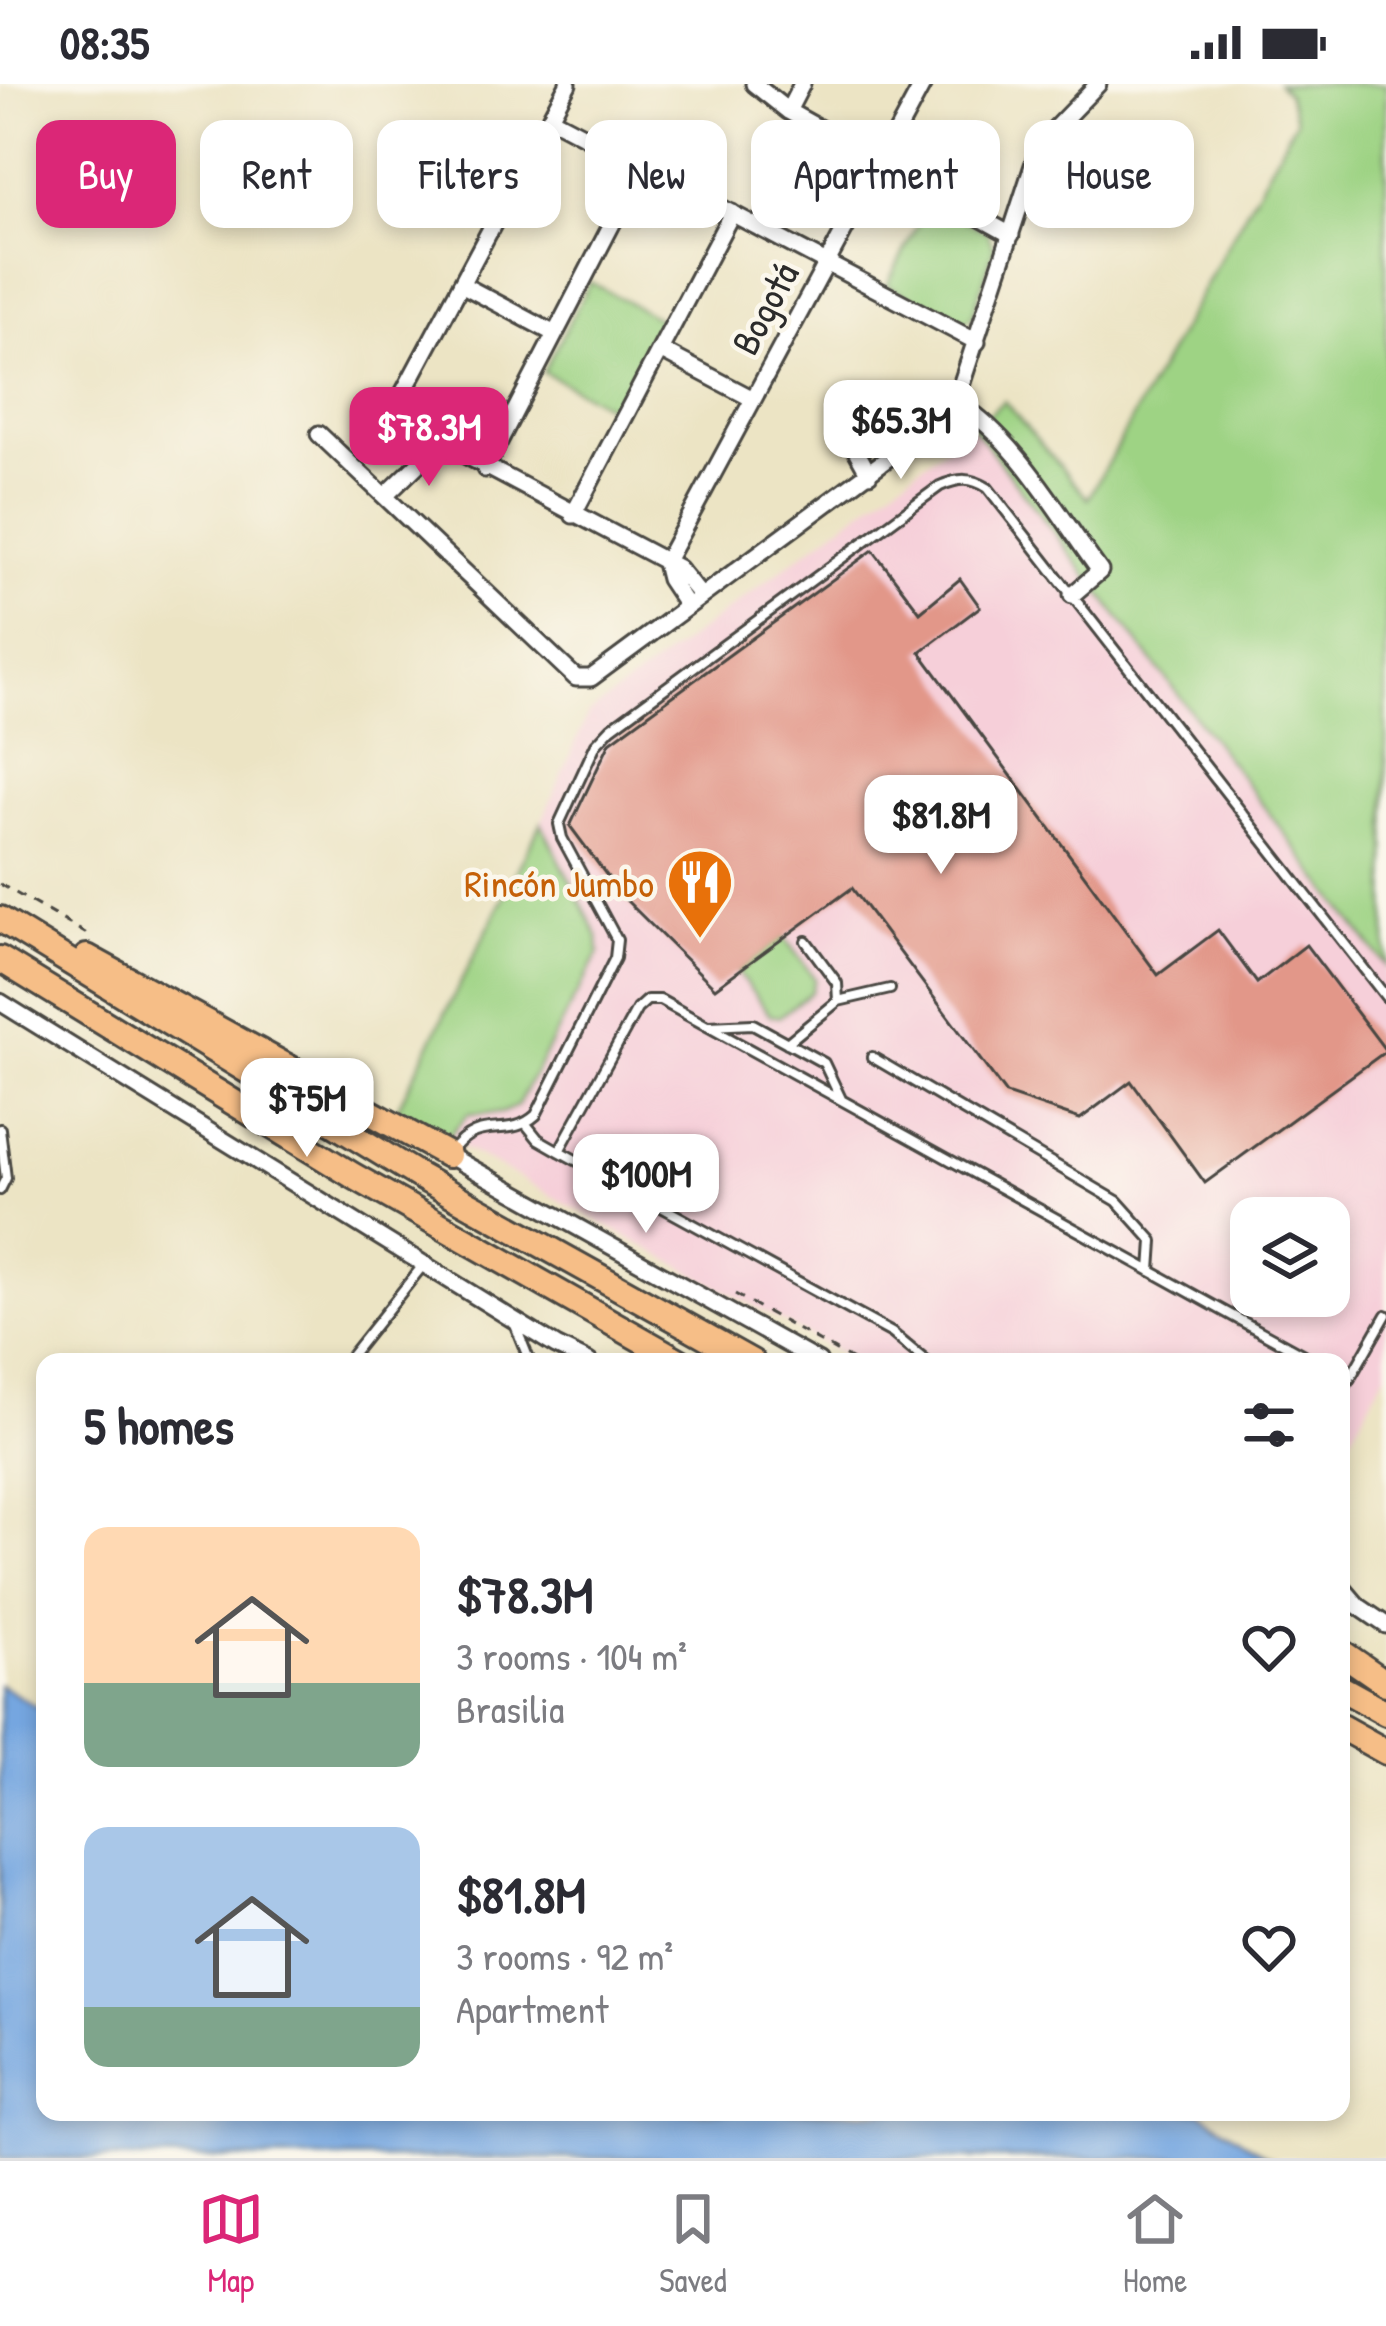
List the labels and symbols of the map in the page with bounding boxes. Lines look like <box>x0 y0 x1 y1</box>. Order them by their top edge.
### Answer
street label: Bogotá <box>718 253 810 363</box>
pin: $65.3M <box>803 380 999 482</box>
pin: $78.3M <box>331 387 527 489</box>
pin: $81.8M <box>843 775 1039 877</box>
restaurant icon: Rincón Jumbo <box>665 847 735 941</box>
place label: Rincón Jumbo <box>464 856 654 909</box>
pin: $75M <box>236 1058 378 1160</box>
pin: $100M <box>562 1134 730 1236</box>

